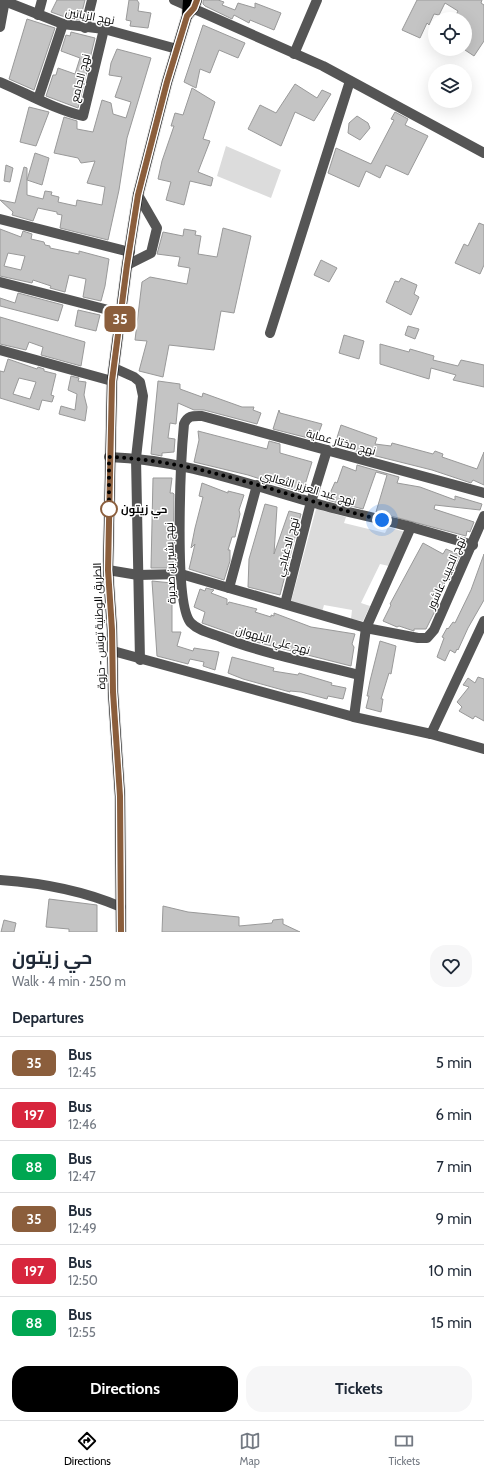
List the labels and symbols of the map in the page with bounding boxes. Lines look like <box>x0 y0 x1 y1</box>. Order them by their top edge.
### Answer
street label: نهج الزياتين <box>64 5 116 28</box>
street label: نهج الجامع <box>67 52 94 104</box>
line badge: 35 <box>102 306 138 332</box>
street label: نهج مختار عماية <box>304 426 377 459</box>
street label: نهج عبد العزيز الثعالبي <box>258 468 357 510</box>
marker: حي زيتون <box>100 500 118 518</box>
place label: حي زيتون <box>121 502 167 519</box>
your location <box>372 510 392 530</box>
street label: نهج الدغباجي <box>272 516 304 578</box>
street label: نهج بشير بن صديرة <box>162 522 179 604</box>
street label: نهج الحبيب عاشور <box>423 534 469 613</box>
street label: الطريق الوطنية تونس - حزوة <box>90 562 108 690</box>
street label: نهج علي البلهوان <box>234 623 312 659</box>

